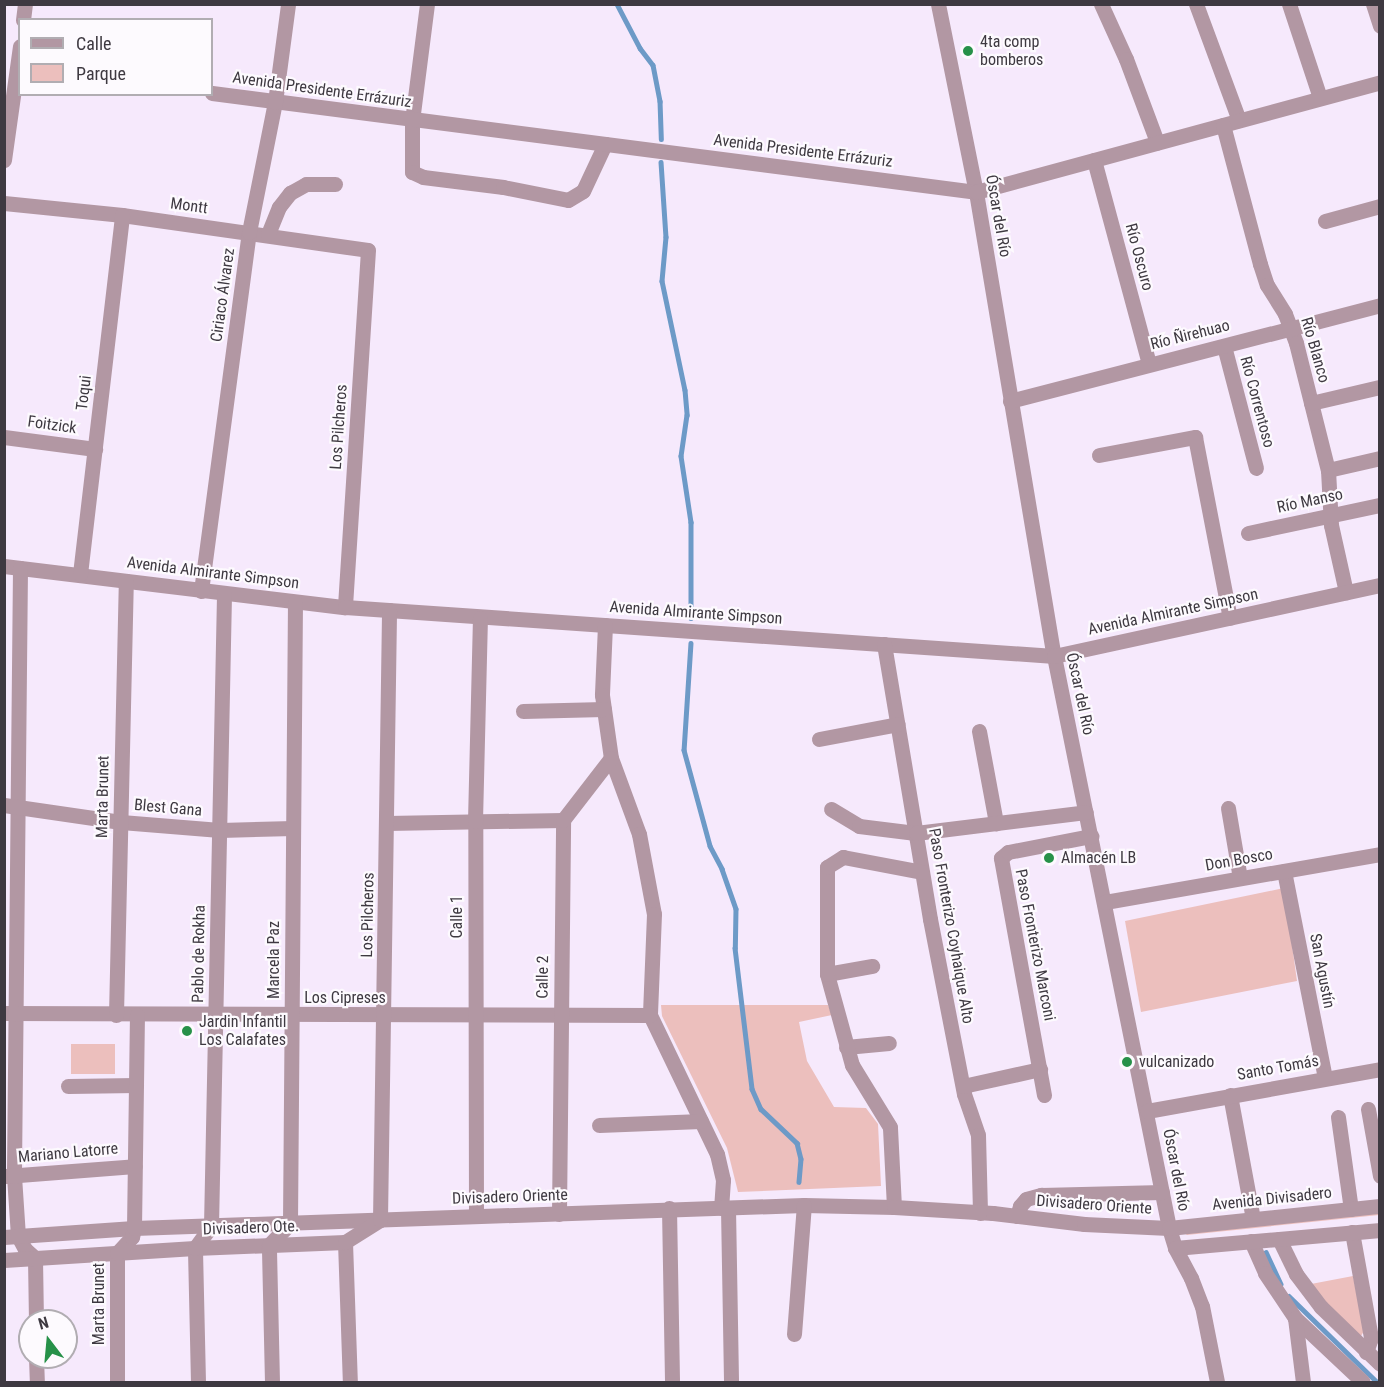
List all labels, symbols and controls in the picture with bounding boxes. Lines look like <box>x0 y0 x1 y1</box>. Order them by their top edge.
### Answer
legend <box>18 18 213 96</box>
place label: 4ta comp bomberos <box>980 32 1043 70</box>
text: Calle <box>76 33 112 54</box>
marker: 4ta comp bomberos <box>961 44 975 58</box>
text: Parque <box>76 63 126 84</box>
street label: Avenida Presidente Errázuriz <box>231 68 413 112</box>
street label: Avenida Presidente Errázuriz <box>712 130 894 172</box>
street label: Óscar del Río <box>981 173 1015 259</box>
street label: Montt <box>169 194 209 218</box>
street label: Río Oscuro <box>1121 221 1157 293</box>
street label: Ciriaco Álvarez <box>207 247 239 343</box>
street label: Río Blanco <box>1297 315 1333 385</box>
street label: Río Ñirehuao <box>1148 316 1232 354</box>
street label: Río Correntoso <box>1236 354 1278 450</box>
street label: Toqui <box>72 374 96 412</box>
street label: Los Pilcheros <box>326 384 352 470</box>
street label: Foitzick <box>26 412 78 438</box>
street label: Río Manso <box>1275 485 1345 517</box>
street label: Avenida Almirante Simpson <box>126 553 300 593</box>
street label: Avenida Almirante Simpson <box>1086 585 1260 639</box>
street label: Avenida Almirante Simpson <box>609 597 783 629</box>
street label: Óscar del Río <box>1062 651 1098 737</box>
street label: Marta Brunet <box>93 756 113 838</box>
street label: Blest Gana <box>133 795 203 821</box>
street label: Paso Fronterizo Coyhaique Alto <box>924 827 978 1025</box>
street label: Don Bosco <box>1204 845 1274 875</box>
place label: Almacén LB <box>1061 848 1136 868</box>
marker: Almacén LB <box>1042 851 1056 865</box>
street label: Paso Fronterizo Marconi <box>1011 868 1059 1022</box>
street label: Los Pilcheros <box>358 872 378 958</box>
street label: Calle 1 <box>447 895 467 939</box>
street label: Pablo de Rokha <box>189 905 209 1003</box>
street label: Marcela Paz <box>264 921 284 999</box>
street label: San Agustín <box>1305 932 1339 1010</box>
street label: Calle 2 <box>533 955 553 999</box>
street label: Los Cipreses <box>304 988 386 1008</box>
place label: Jardin Infantil Los Calafates <box>199 1012 286 1050</box>
marker: Jardin Infantil Los Calafates <box>180 1024 194 1038</box>
street label: Santo Tomás <box>1236 1051 1320 1085</box>
place label: vulcanizado <box>1139 1052 1214 1072</box>
marker: vulcanizado <box>1120 1055 1134 1069</box>
street label: Óscar del Río <box>1159 1127 1193 1213</box>
street label: Mariano Latorre <box>17 1139 119 1167</box>
street label: Avenida Divisadero <box>1211 1183 1333 1215</box>
street label: Divisadero Oriente <box>452 1185 568 1209</box>
street label: Divisadero Oriente <box>1036 1191 1152 1219</box>
street label: Divisadero Ote. <box>203 1217 299 1239</box>
street label: Marta Brunet <box>89 1263 109 1345</box>
north arrow <box>18 1309 78 1369</box>
text: N <box>36 1313 51 1334</box>

